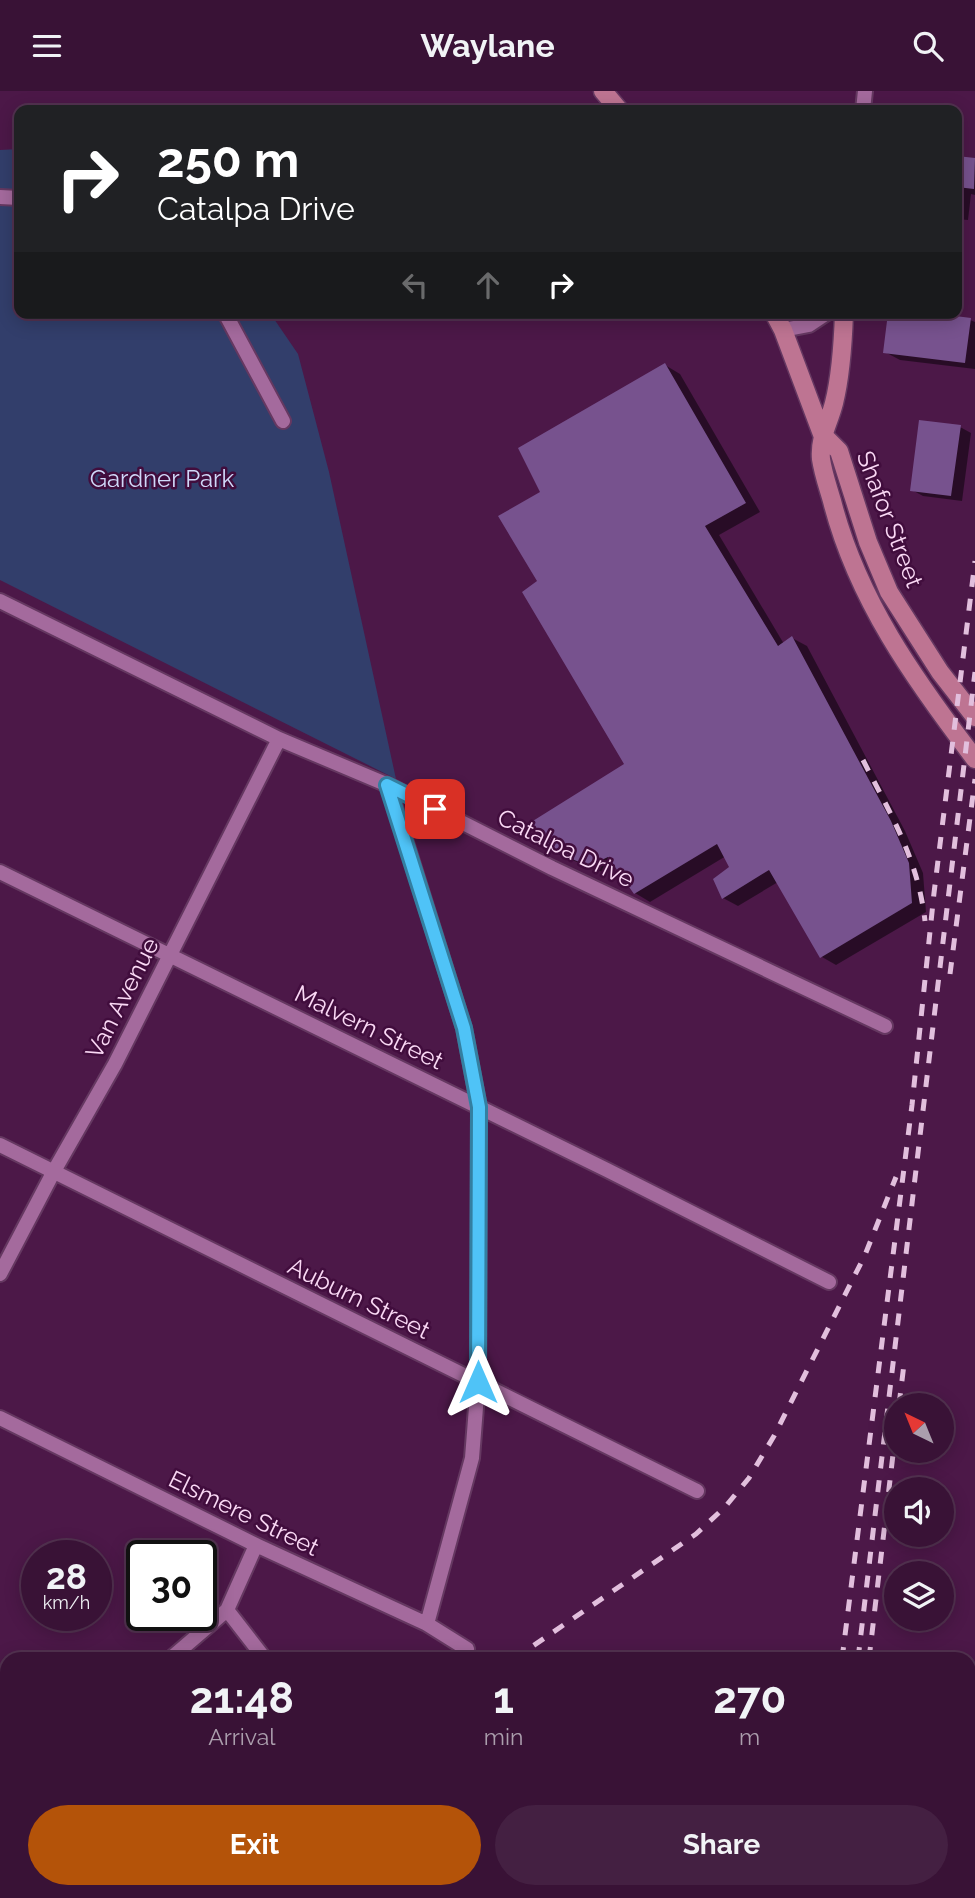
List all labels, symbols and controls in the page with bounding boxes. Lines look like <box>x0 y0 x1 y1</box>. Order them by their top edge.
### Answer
icon: menu <box>28 27 66 65</box>
text: Waylane <box>420 27 555 64</box>
icon: search <box>909 27 947 65</box>
text: 250 m <box>157 131 299 188</box>
icon: right <box>42 133 133 224</box>
text: Catalpa Drive <box>157 190 355 227</box>
icon: left <box>396 266 434 304</box>
icon: ahead <box>469 266 507 304</box>
icon: right <box>542 266 580 304</box>
street label: Shafor Street <box>851 447 929 591</box>
park label: Gardner Park <box>90 464 234 493</box>
pin <box>405 779 465 839</box>
icon: arrive <box>416 790 454 828</box>
street label: Catalpa Drive <box>493 802 639 894</box>
street label: Van Avenue <box>79 933 165 1063</box>
street label: Malvern Street <box>290 979 448 1075</box>
street label: Auburn Street <box>283 1251 435 1345</box>
position arrow <box>441 1345 515 1419</box>
north arrow <box>884 1393 954 1463</box>
map controls <box>884 1393 954 1631</box>
street label: Elsmere Street <box>164 1464 324 1562</box>
button: sound <box>884 1477 954 1547</box>
speed limit sign: 30 <box>126 1540 217 1631</box>
text: 28 <box>46 1556 87 1597</box>
button: layers <box>884 1561 954 1631</box>
text: km/h <box>43 1592 90 1613</box>
text: 21:48 <box>190 1674 294 1723</box>
text: 1 <box>493 1674 514 1723</box>
text: 270 <box>713 1674 786 1723</box>
text: Arrival <box>208 1723 276 1750</box>
text: min <box>484 1723 523 1750</box>
text: m <box>739 1723 760 1750</box>
button: Exit <box>28 1805 481 1885</box>
button: Share <box>495 1805 948 1885</box>

